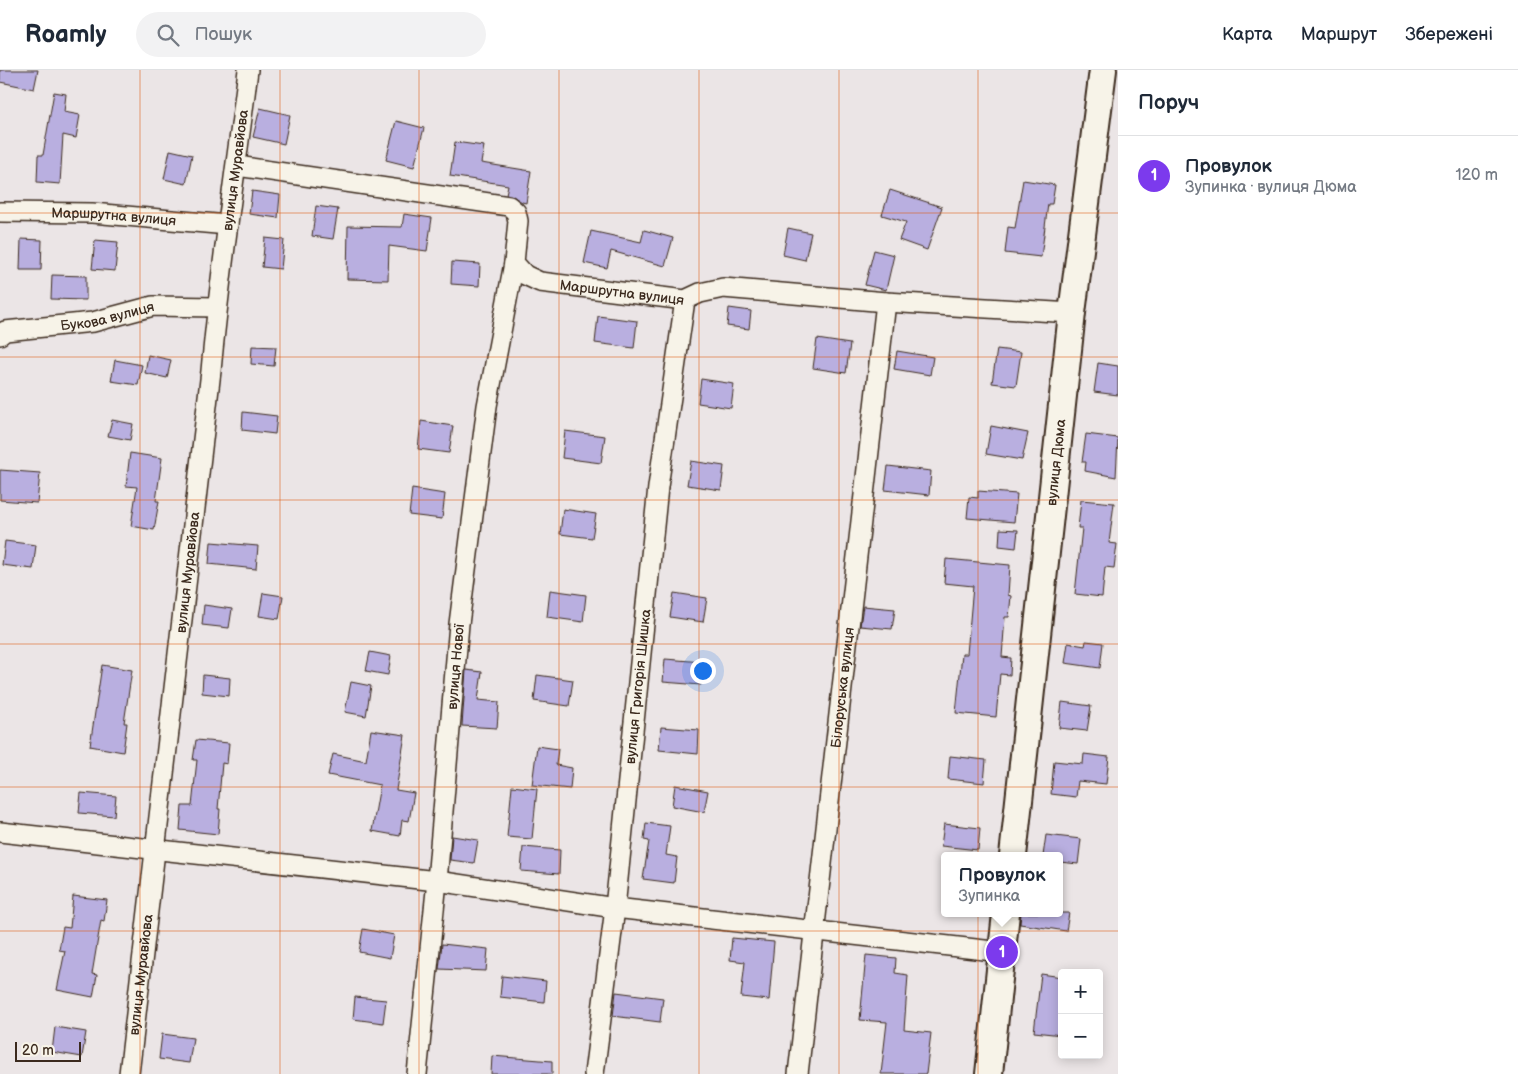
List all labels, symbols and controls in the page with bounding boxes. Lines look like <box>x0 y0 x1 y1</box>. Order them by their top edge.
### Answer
search box <box>136 12 486 57</box>
text: Roamly <box>25 20 106 49</box>
icon: search <box>154 21 182 49</box>
text: Пошук <box>194 23 252 46</box>
text: Карта <box>1222 24 1273 45</box>
text: Маршрут <box>1301 24 1377 45</box>
text: Збережені <box>1405 24 1493 45</box>
text: Поруч <box>1138 90 1199 115</box>
street label: вулиця Муравйова <box>219 108 252 232</box>
text: Провулок <box>1185 155 1272 178</box>
text: 1 <box>1151 166 1157 185</box>
text: 120 m <box>1455 166 1498 185</box>
text: Зупинка · вулиця Дюма <box>1185 178 1357 197</box>
street label: Маршрутна вулиця <box>51 205 177 229</box>
street label: Маршрутна вулиця <box>559 277 685 309</box>
street label: Букова вулиця <box>60 298 156 334</box>
street label: вулиця Дюма <box>1043 417 1070 507</box>
street label: вулиця Муравйова <box>172 510 204 634</box>
street label: вулиця Григорія Шишка <box>622 607 655 765</box>
street label: вулиця Навої <box>444 623 468 710</box>
street label: Білоруська вулиця <box>827 626 858 749</box>
your location <box>690 658 716 684</box>
popup <box>941 852 1063 917</box>
text: Провулок <box>959 864 1045 887</box>
text: Зупинка <box>959 887 1020 906</box>
street label: вулиця Муравйова <box>126 912 157 1036</box>
pin: 1 <box>986 933 1018 971</box>
map controls <box>1058 969 1103 1059</box>
button: + <box>1058 969 1103 1014</box>
button: − <box>1058 1014 1103 1059</box>
scale bar <box>15 1039 81 1062</box>
text: 20 m <box>22 1042 54 1059</box>

